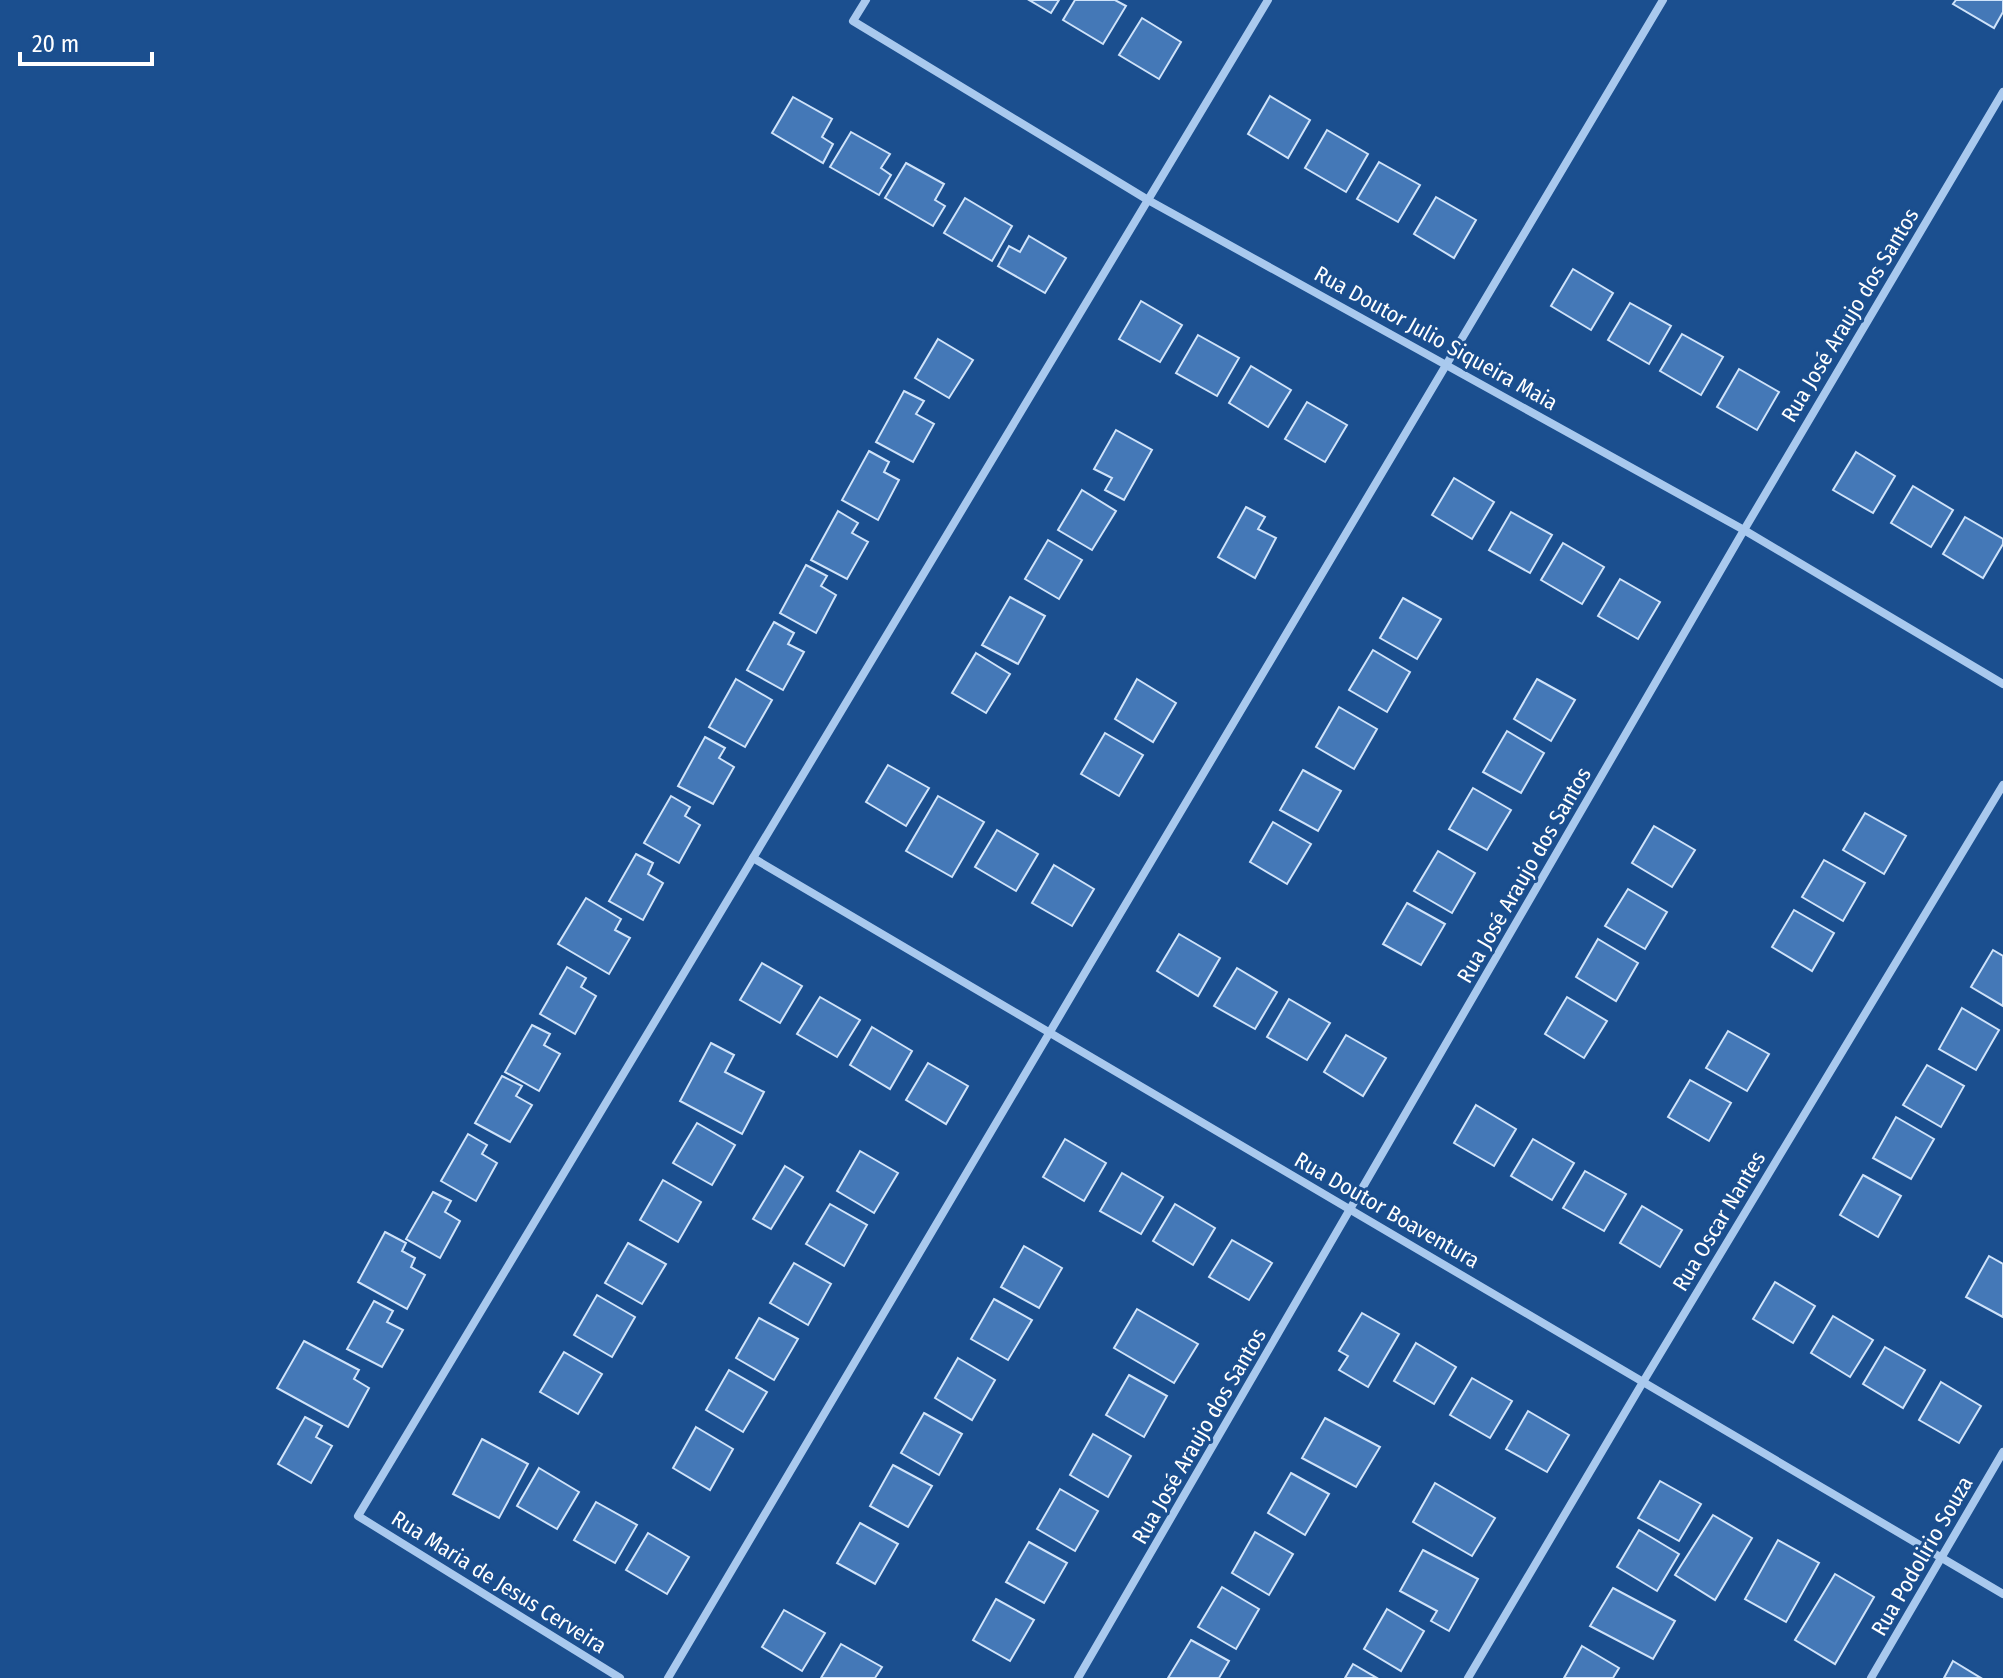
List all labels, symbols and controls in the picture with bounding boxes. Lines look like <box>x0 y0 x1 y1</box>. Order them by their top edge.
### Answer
scale bar <box>20 16 152 66</box>
text: 20 m <box>32 30 79 58</box>
street label: Rua José Araujo dos Santos <box>1775 203 1925 427</box>
street label: Rua Doutor Julio Siqueira Maia <box>1310 260 1562 416</box>
street label: Rua José Araujo dos Santos <box>1451 762 1597 988</box>
street label: Rua Doutor Boaventura <box>1290 1146 1484 1274</box>
street label: Rua Oscar Nantes <box>1667 1146 1771 1296</box>
street label: Rua José Araujo dos Santos <box>1126 1323 1272 1549</box>
street label: Rua Podolirio Souza <box>1865 1471 1979 1641</box>
street label: Rua Maria de Jesus Cerveira <box>387 1505 611 1659</box>

